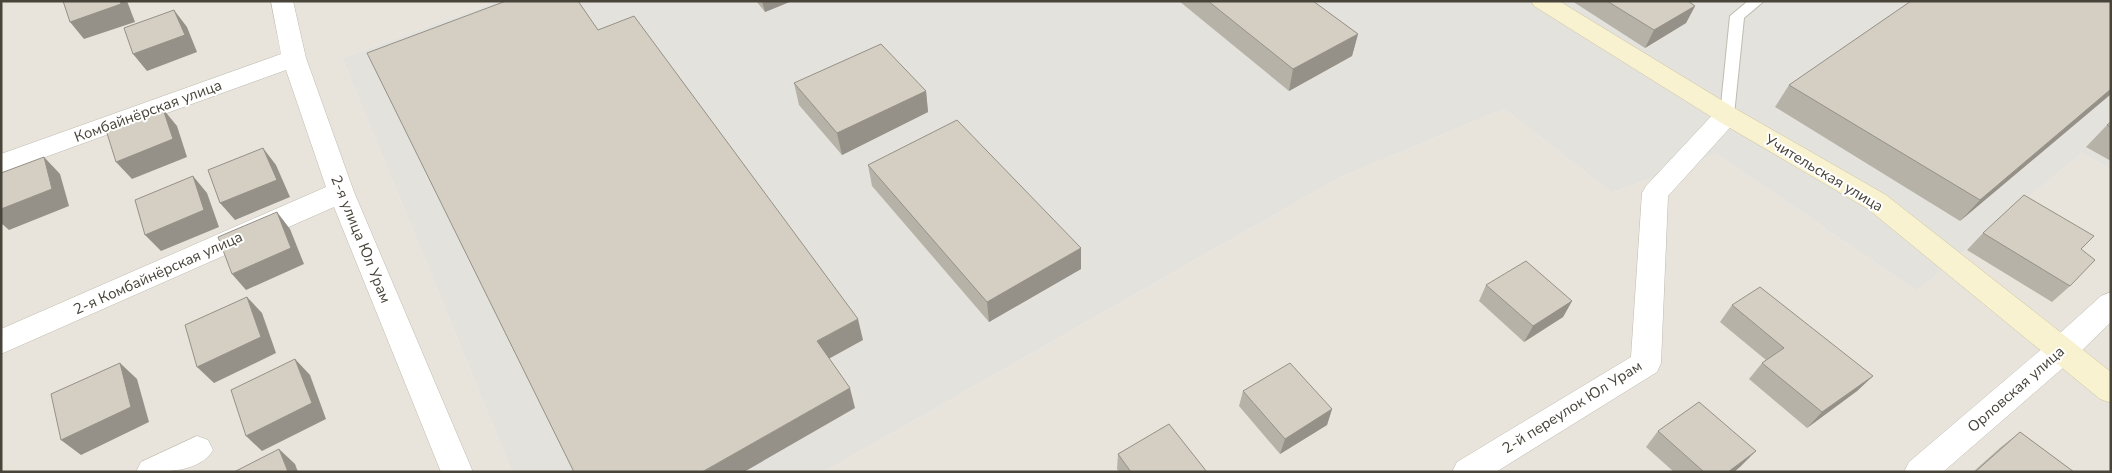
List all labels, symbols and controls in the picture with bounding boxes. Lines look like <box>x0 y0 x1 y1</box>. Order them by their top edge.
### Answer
street label: Комбайнёрская улица <box>71 75 225 147</box>
street label: Учительская улица <box>1760 129 1887 216</box>
street label: 2-я улица Юл Урам <box>326 172 396 306</box>
street label: 2-я Комбайнёрская улица <box>70 227 246 319</box>
street label: Орловская улица <box>1963 341 2069 437</box>
street label: 2-й переулок Юл Урам <box>1498 356 1646 458</box>

